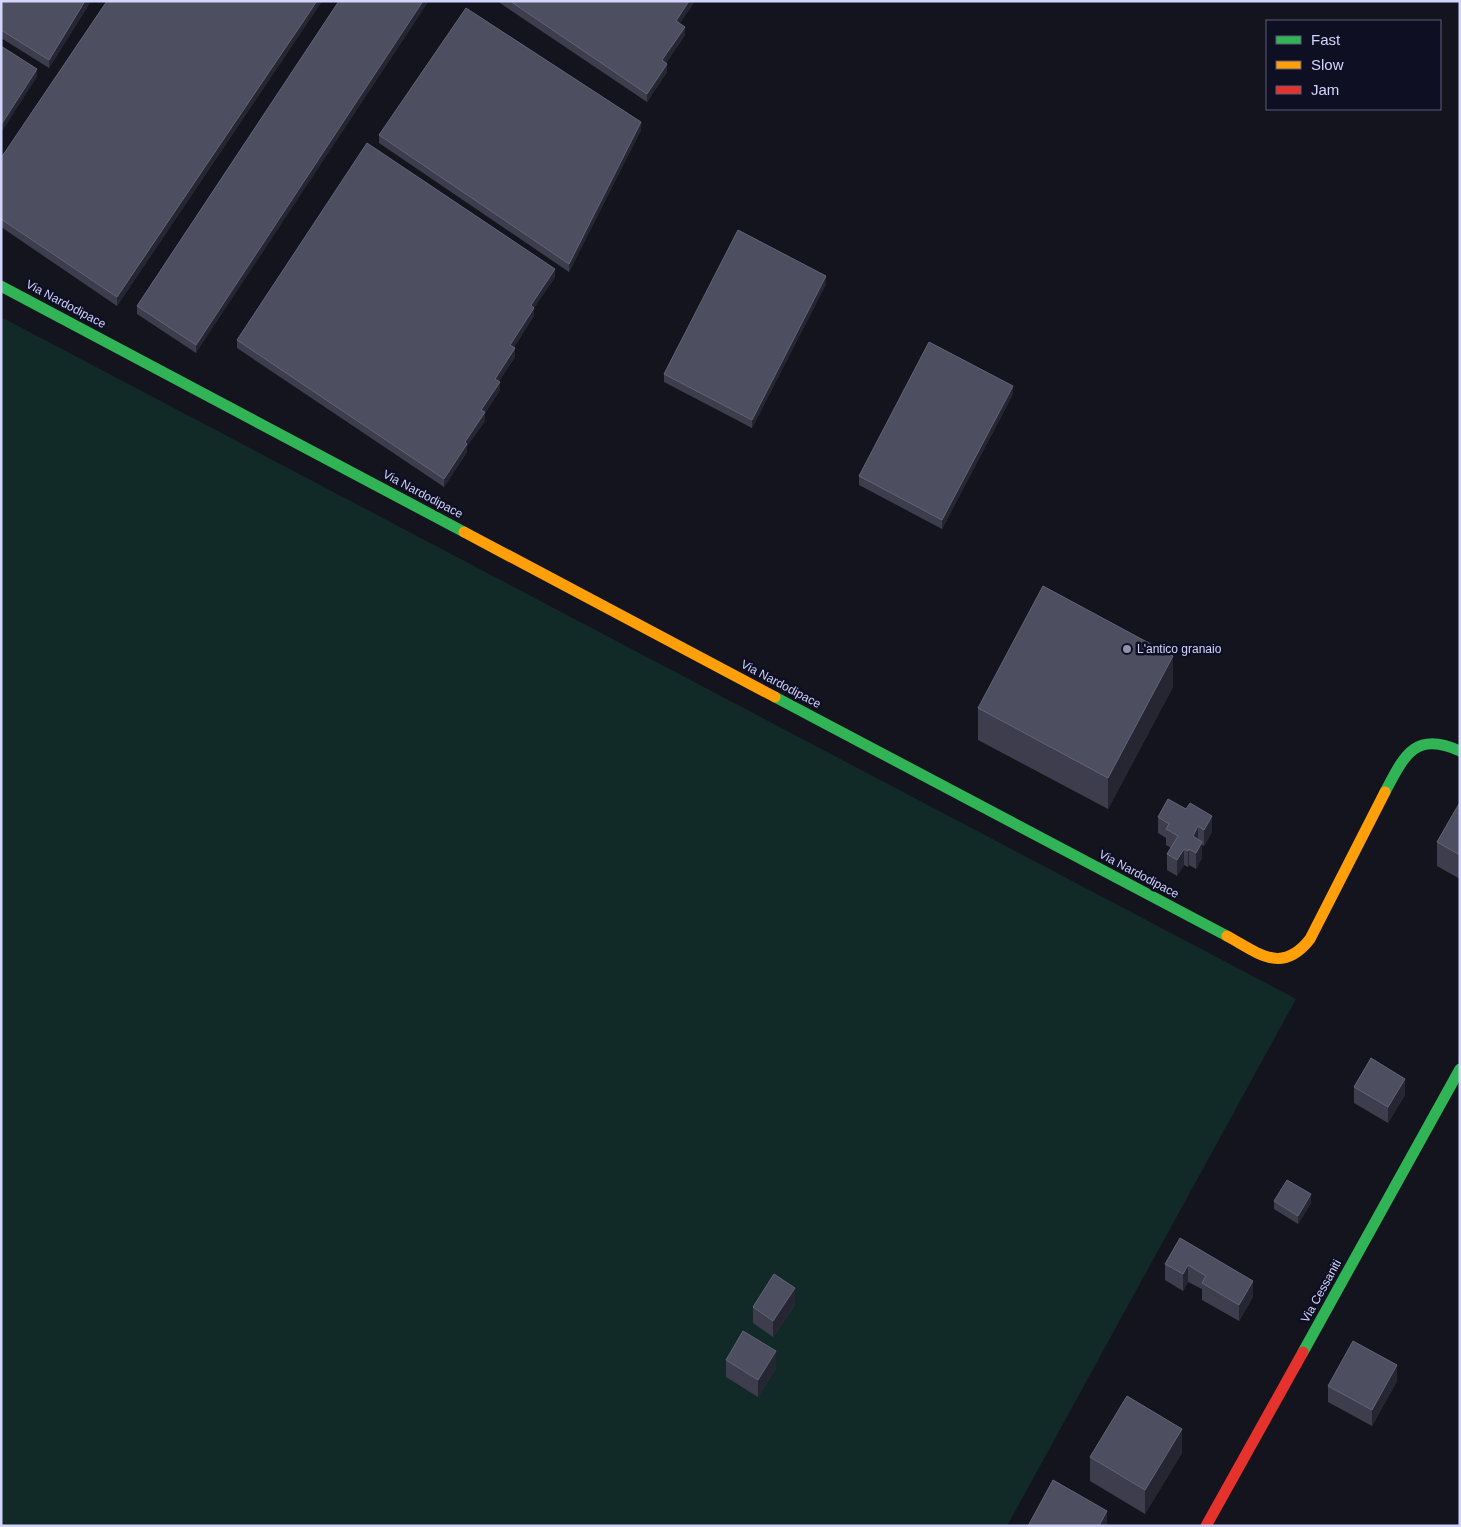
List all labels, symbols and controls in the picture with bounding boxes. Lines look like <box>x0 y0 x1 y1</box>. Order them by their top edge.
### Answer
legend <box>1266 20 1441 110</box>
text: Fast <box>1311 31 1341 48</box>
text: Slow <box>1311 56 1344 73</box>
text: Jam <box>1311 81 1339 98</box>
street label: Via Nardodipace <box>24 277 109 331</box>
street label: Via Nardodipace <box>381 467 466 521</box>
place label: L'antico granaio <box>1137 642 1222 656</box>
marker: L'antico granaio <box>1121 643 1133 655</box>
street label: Via Nardodipace <box>739 657 824 711</box>
street label: Via Nardodipace <box>1097 847 1182 901</box>
street label: Via Cessaniti <box>1298 1257 1344 1325</box>

